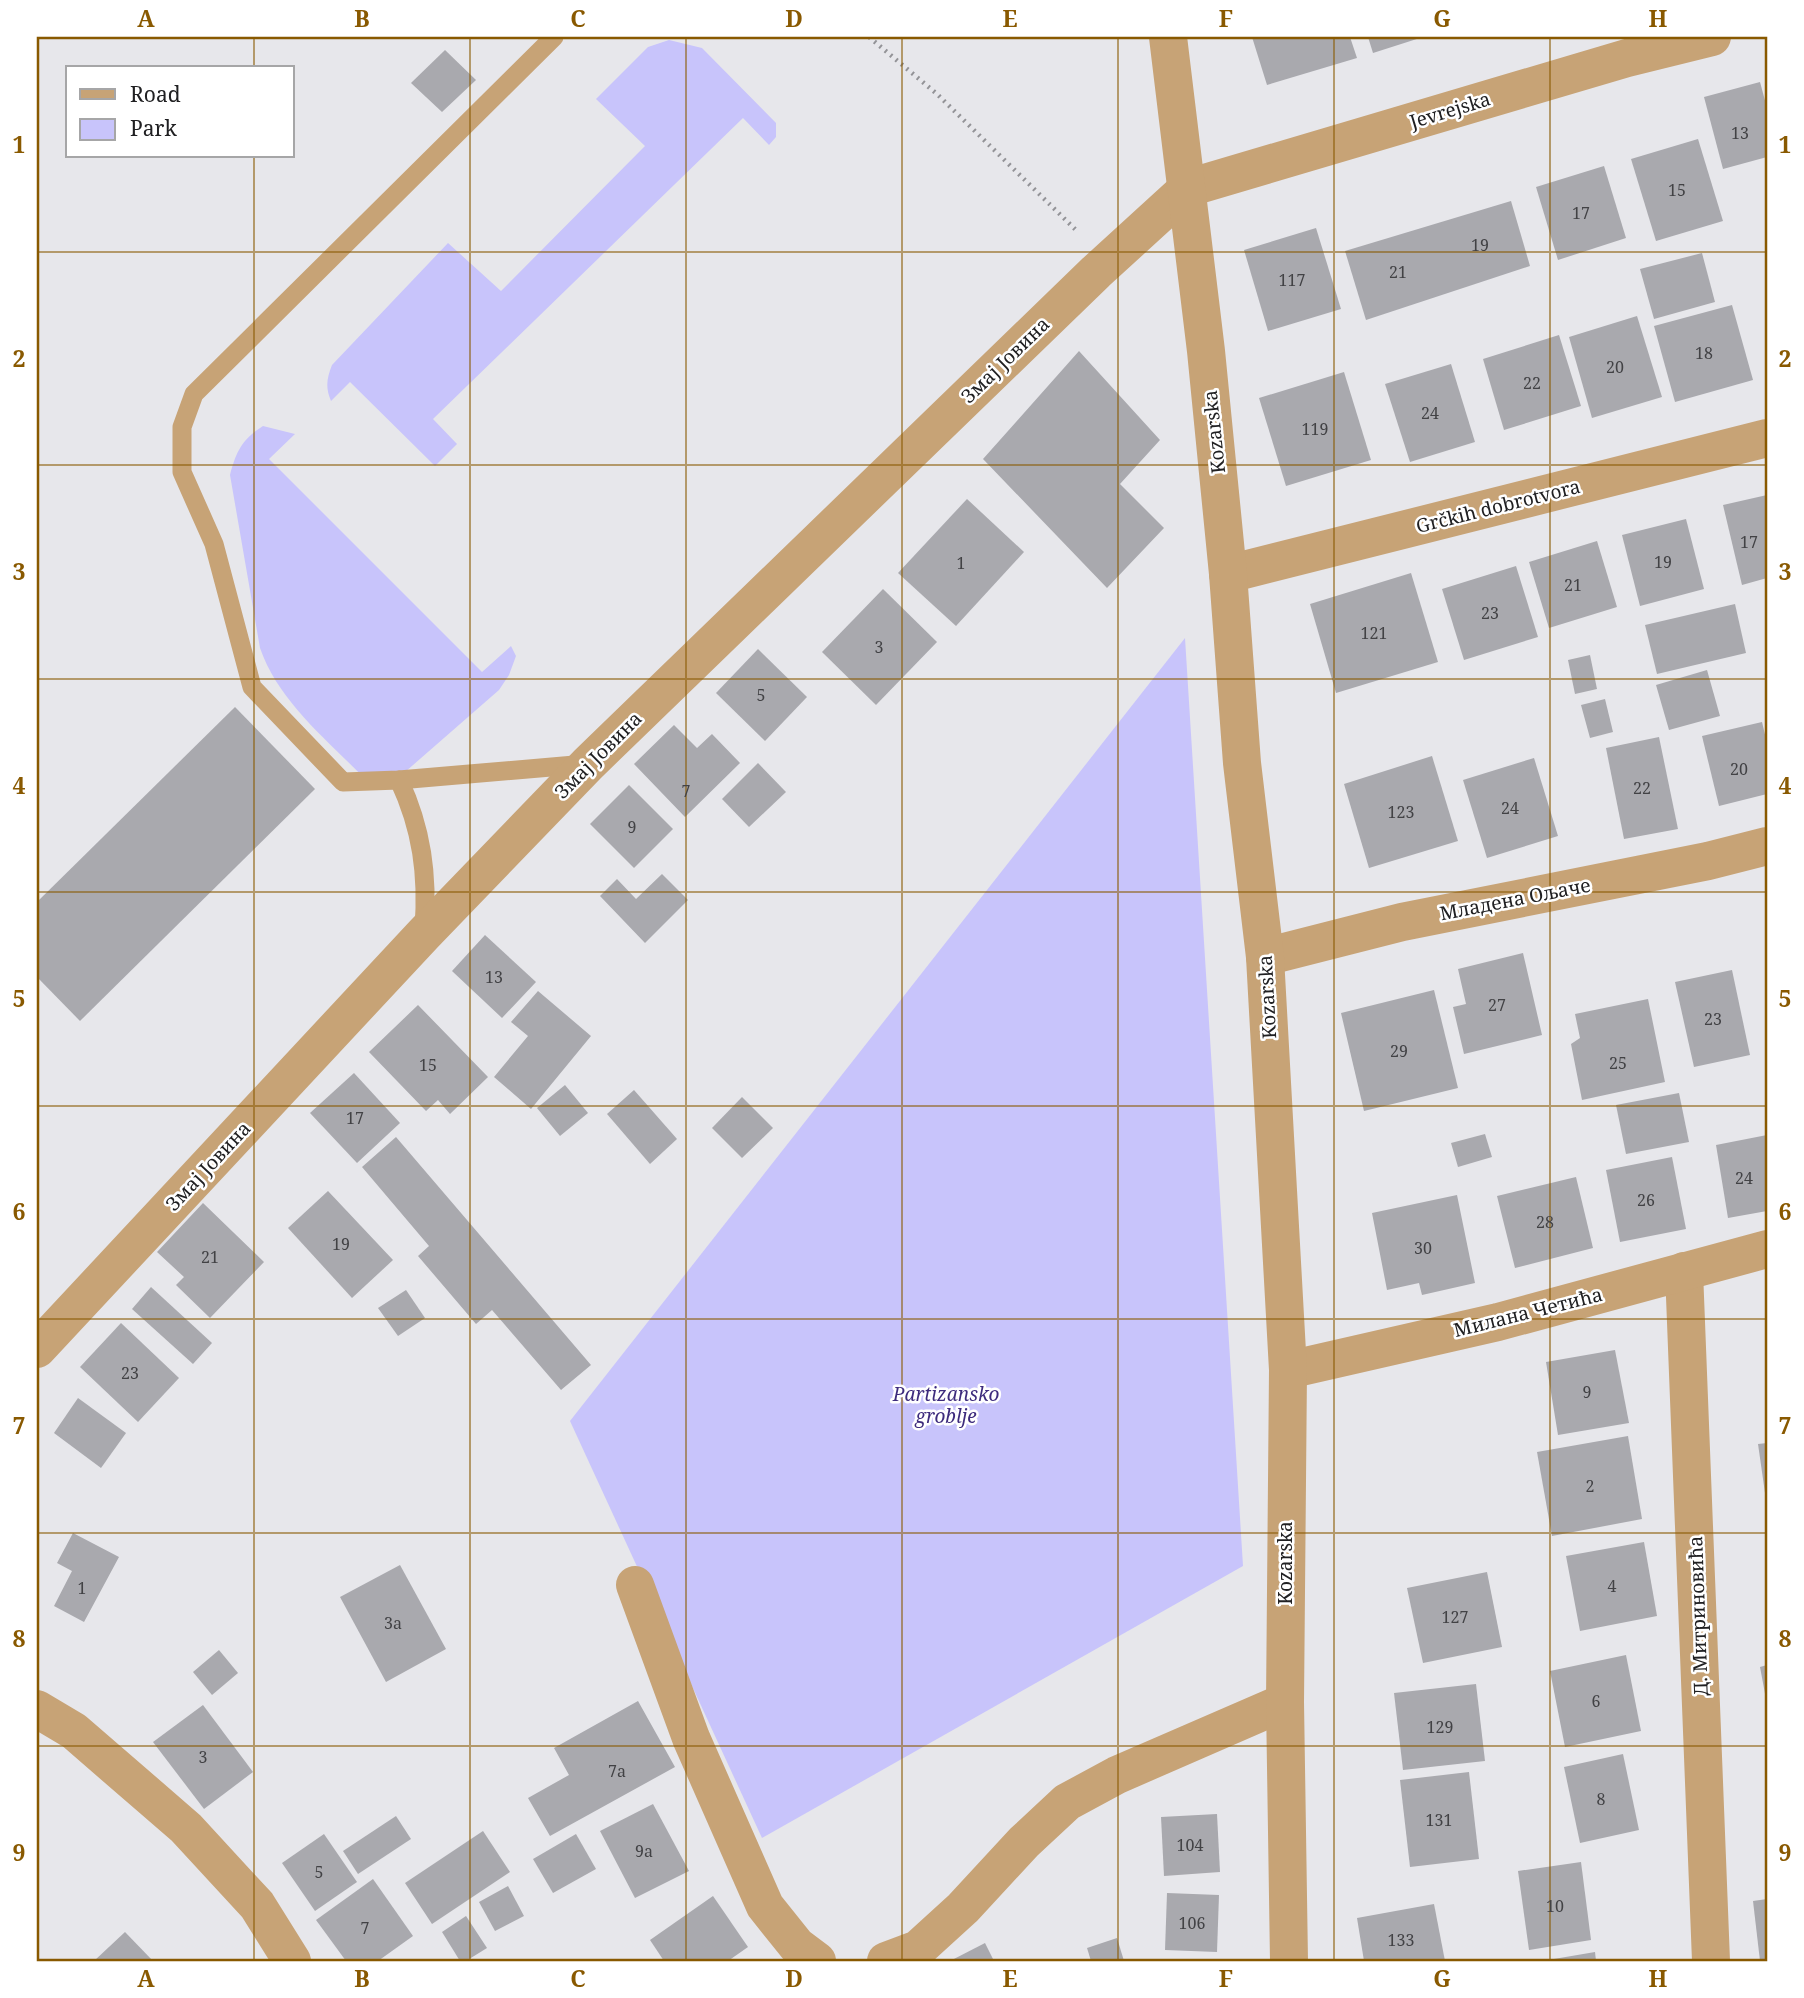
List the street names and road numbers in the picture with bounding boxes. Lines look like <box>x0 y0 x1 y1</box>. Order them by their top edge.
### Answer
street label: Jevrejska <box>1405 85 1494 135</box>
street label: Змај Јовина <box>955 311 1055 409</box>
street label: Kozarska <box>1197 389 1231 475</box>
street label: Grčkih dobrotvora <box>1413 473 1583 539</box>
street label: Змај Јовина <box>549 706 647 804</box>
street label: Младена Ољаче <box>1437 872 1593 926</box>
street label: Kozarska <box>1252 955 1282 1039</box>
street label: Змај Јовина <box>160 1116 256 1216</box>
street label: Милана Четића <box>1451 1281 1605 1343</box>
street label: Kozarska <box>1272 1521 1298 1605</box>
street label: Д. Митриновића <box>1682 1536 1714 1696</box>

